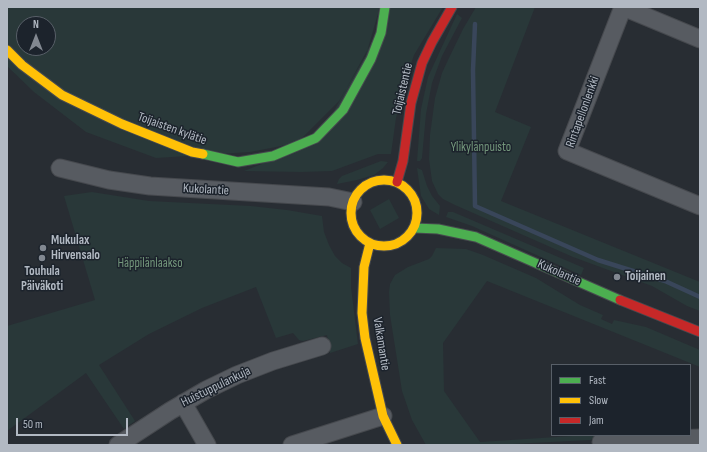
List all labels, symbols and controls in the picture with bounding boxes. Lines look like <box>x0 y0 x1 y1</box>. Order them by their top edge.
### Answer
north arrow <box>16 16 56 56</box>
text: N <box>33 18 39 31</box>
street label: Toijaistentie <box>389 61 417 117</box>
street label: Rintapellonlenkki <box>563 74 603 150</box>
street label: Toijaisten kylätie <box>135 109 209 149</box>
park label: Ylikylänpuisto <box>451 140 511 156</box>
street label: Kukolantie <box>183 181 229 199</box>
place label: Mukulax Hirvensalo <box>51 233 100 264</box>
marker: Mukulax Hirvensalo <box>38 243 48 253</box>
marker: Touhula Päiväkoti <box>37 253 47 263</box>
park label: Häppilänlaakso <box>117 256 183 272</box>
street label: Kukolantie <box>535 257 583 289</box>
place label: Touhula Päiväkoti <box>21 264 63 295</box>
place label: Toijainen <box>625 269 666 285</box>
marker: Toijainen <box>612 272 622 282</box>
street label: Valkamantie <box>369 316 393 372</box>
street label: Huistuppulankuja <box>179 363 253 411</box>
legend <box>551 364 691 436</box>
text: Fast <box>589 373 606 388</box>
text: Slow <box>589 393 608 408</box>
scale bar <box>18 410 130 436</box>
text: Jam <box>589 413 604 428</box>
text: 50 m <box>23 417 43 432</box>

